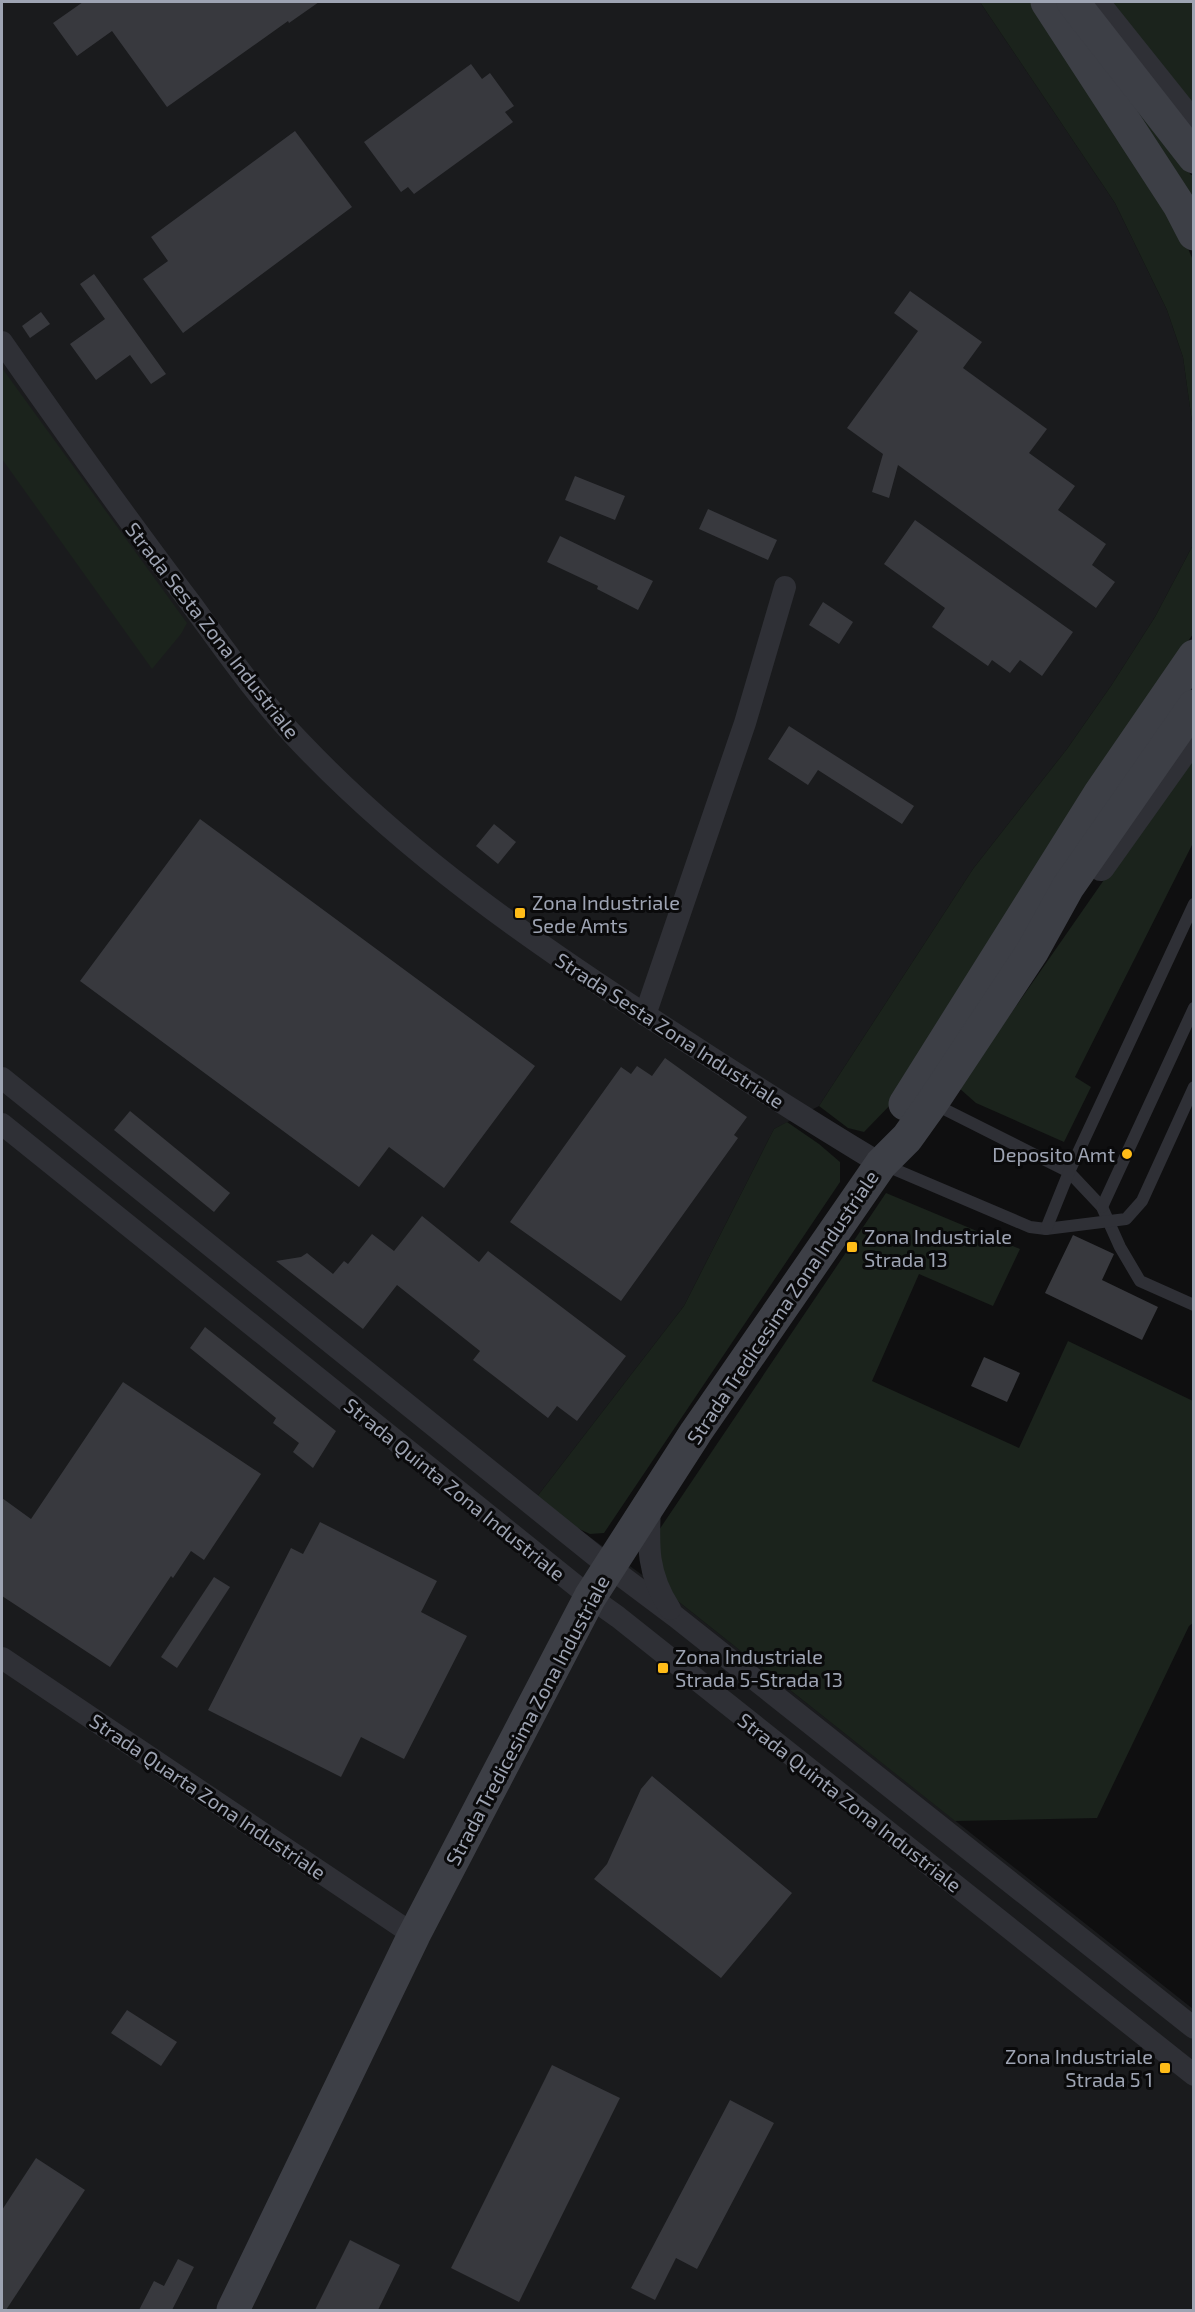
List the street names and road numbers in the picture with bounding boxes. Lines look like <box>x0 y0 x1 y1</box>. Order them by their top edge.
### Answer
street label: Strada Sesta Zona Industriale <box>121 517 305 743</box>
street label: Strada Sesta Zona Industriale <box>551 947 789 1113</box>
street label: Strada Tredicesima Zona Industriale <box>681 1165 883 1449</box>
street label: Strada Quinta Zona Industriale <box>340 1393 570 1585</box>
street label: Strada Tredicesima Zona Industriale <box>440 1571 614 1869</box>
street label: Strada Quinta Zona Industriale <box>734 1707 966 1897</box>
street label: Strada Quarta Zona Industriale <box>85 1708 331 1884</box>

